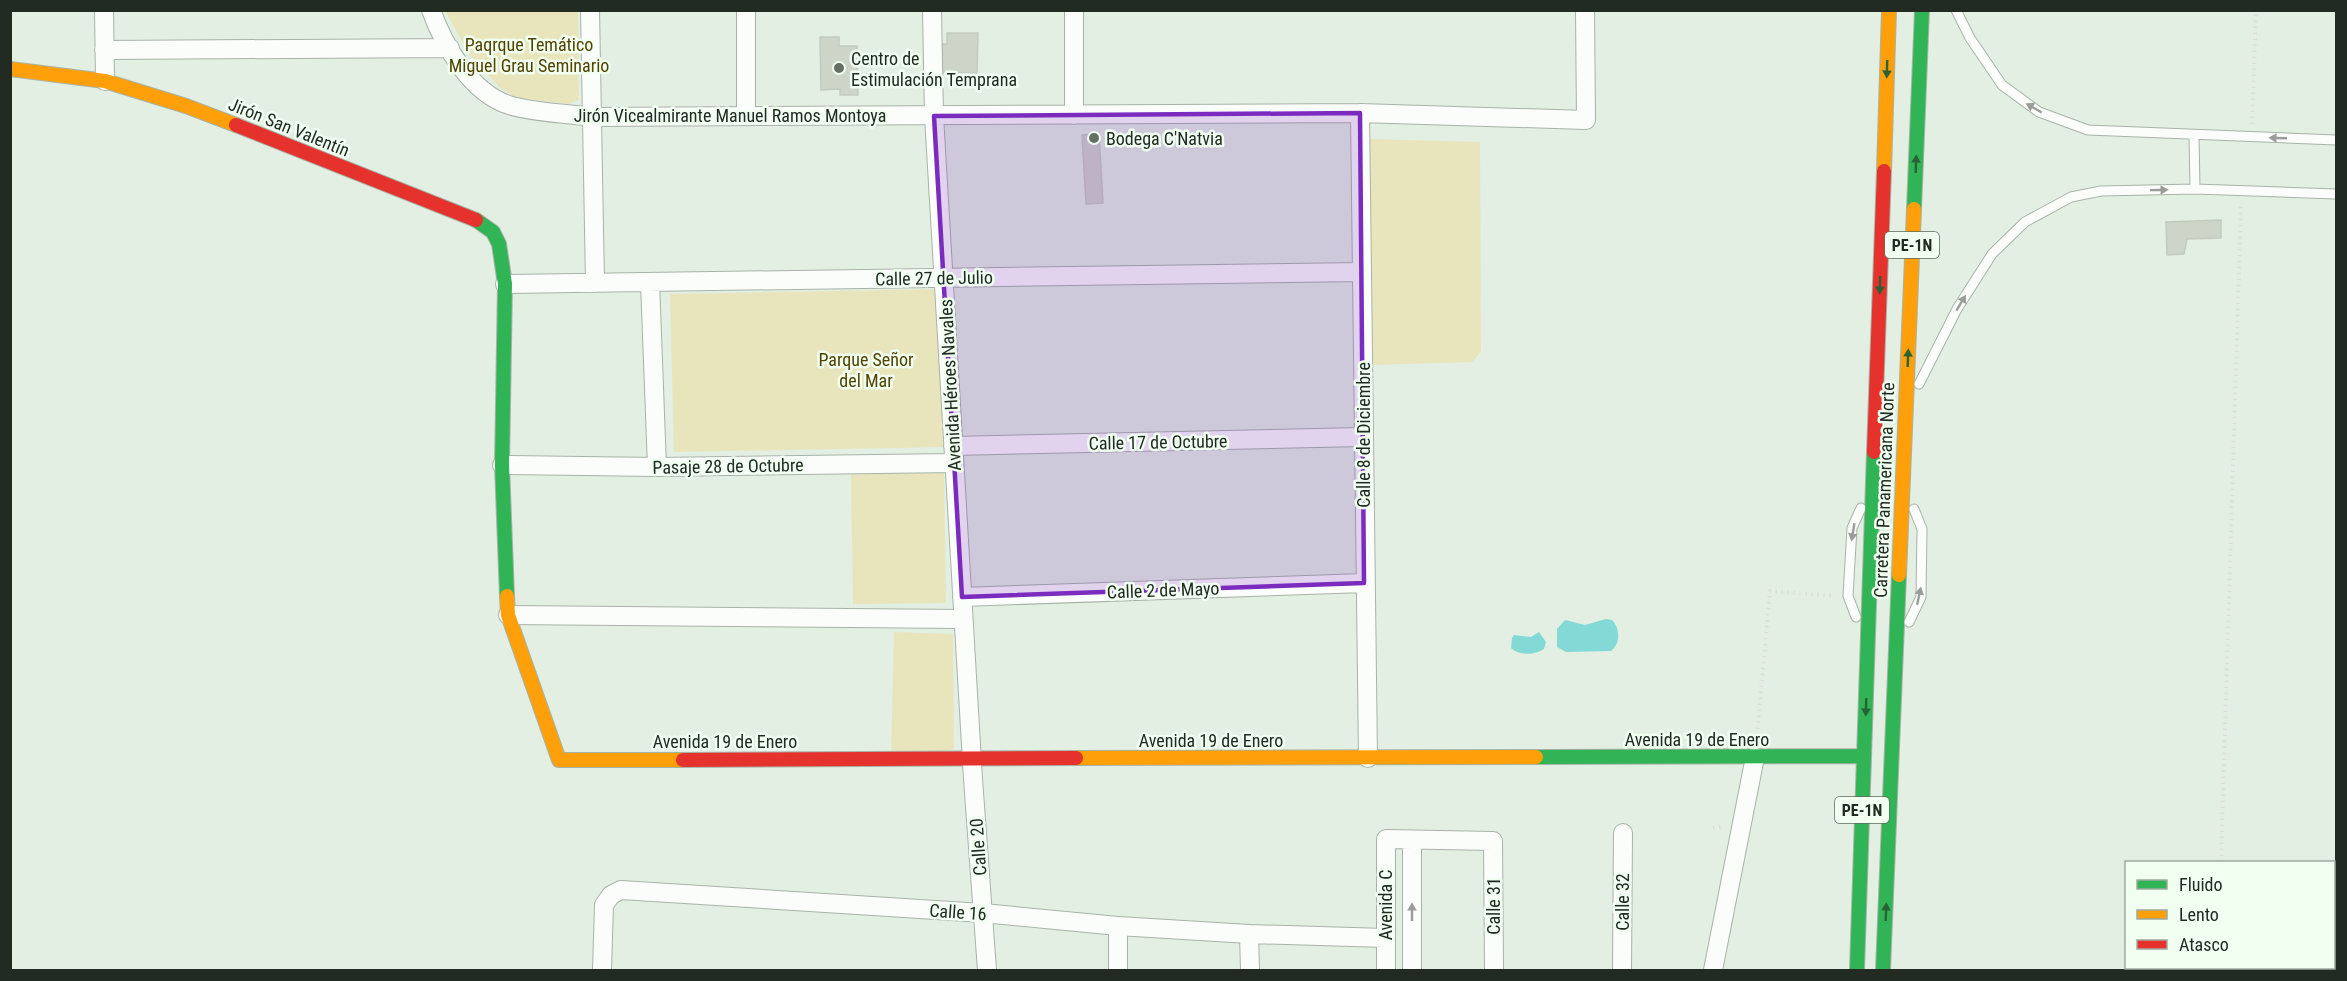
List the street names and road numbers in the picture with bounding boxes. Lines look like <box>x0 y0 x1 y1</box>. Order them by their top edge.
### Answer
street label: Jirón San Valentín <box>225 93 353 161</box>
street label: Jirón Vicealmirante Manuel Ramos Montoya <box>574 105 886 126</box>
road number: PE-1N <box>1885 232 1939 258</box>
street label: Calle 27 de Julio <box>875 266 993 290</box>
street label: Avenida Héroes Navales <box>935 299 965 471</box>
street label: Calle 8 de Diciembre <box>1353 362 1374 508</box>
street label: Carretera Panamericana Norte <box>1870 382 1898 598</box>
street label: Calle 17 de Octubre <box>1088 430 1228 454</box>
street label: Pasaje 28 de Octubre <box>652 454 804 478</box>
street label: Calle 2 de Mayo <box>1106 578 1220 602</box>
street label: Avenida 19 de Enero <box>1625 729 1769 750</box>
street label: Avenida 19 de Enero <box>1139 730 1283 751</box>
street label: Avenida 19 de Enero <box>653 731 797 752</box>
road number: PE-1N <box>1835 797 1889 823</box>
street label: Calle 20 <box>966 818 990 876</box>
street label: Avenida C <box>1375 870 1396 940</box>
street label: Calle 32 <box>1612 873 1633 931</box>
street label: Calle 31 <box>1483 877 1504 935</box>
street label: Calle 16 <box>929 900 987 924</box>

